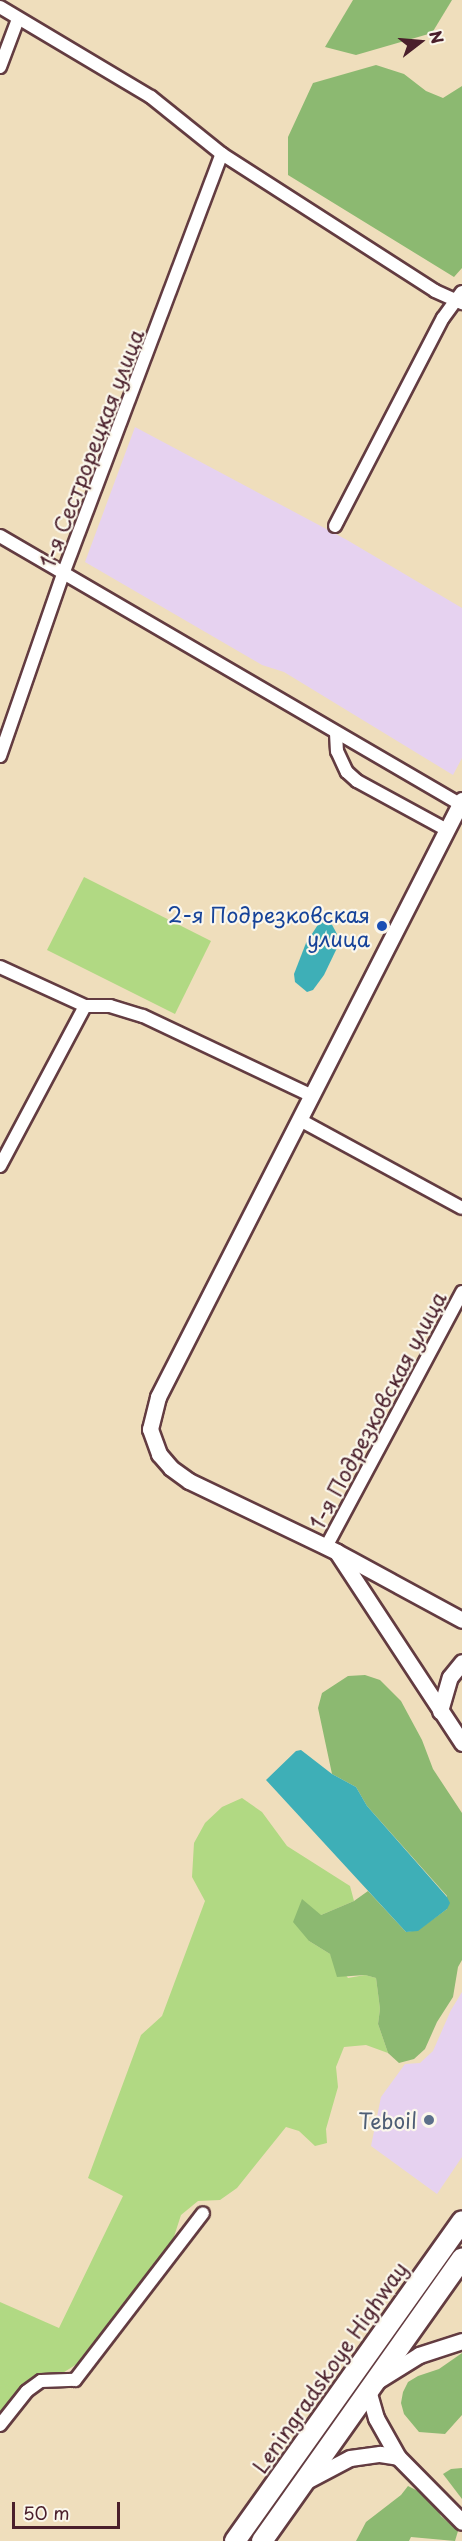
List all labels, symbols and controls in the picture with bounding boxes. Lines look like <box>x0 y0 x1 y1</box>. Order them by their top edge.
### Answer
north arrow <box>390 12 450 72</box>
text: N <box>424 28 451 46</box>
street label: 1-я Сестрорецкая улица <box>34 324 148 572</box>
place label: 2-я Подрезковская улица <box>167 901 370 951</box>
marker: 2-я Подрезковская улица <box>375 919 389 933</box>
street label: 1-я Подрезковская улица <box>303 1286 451 1534</box>
place label: Teboil <box>358 2107 417 2133</box>
marker: Teboil <box>422 2113 436 2127</box>
street label: Leningradskoye Highway <box>246 2256 412 2478</box>
scale bar <box>15 2490 123 2528</box>
text: 50 m <box>23 2499 70 2526</box>

